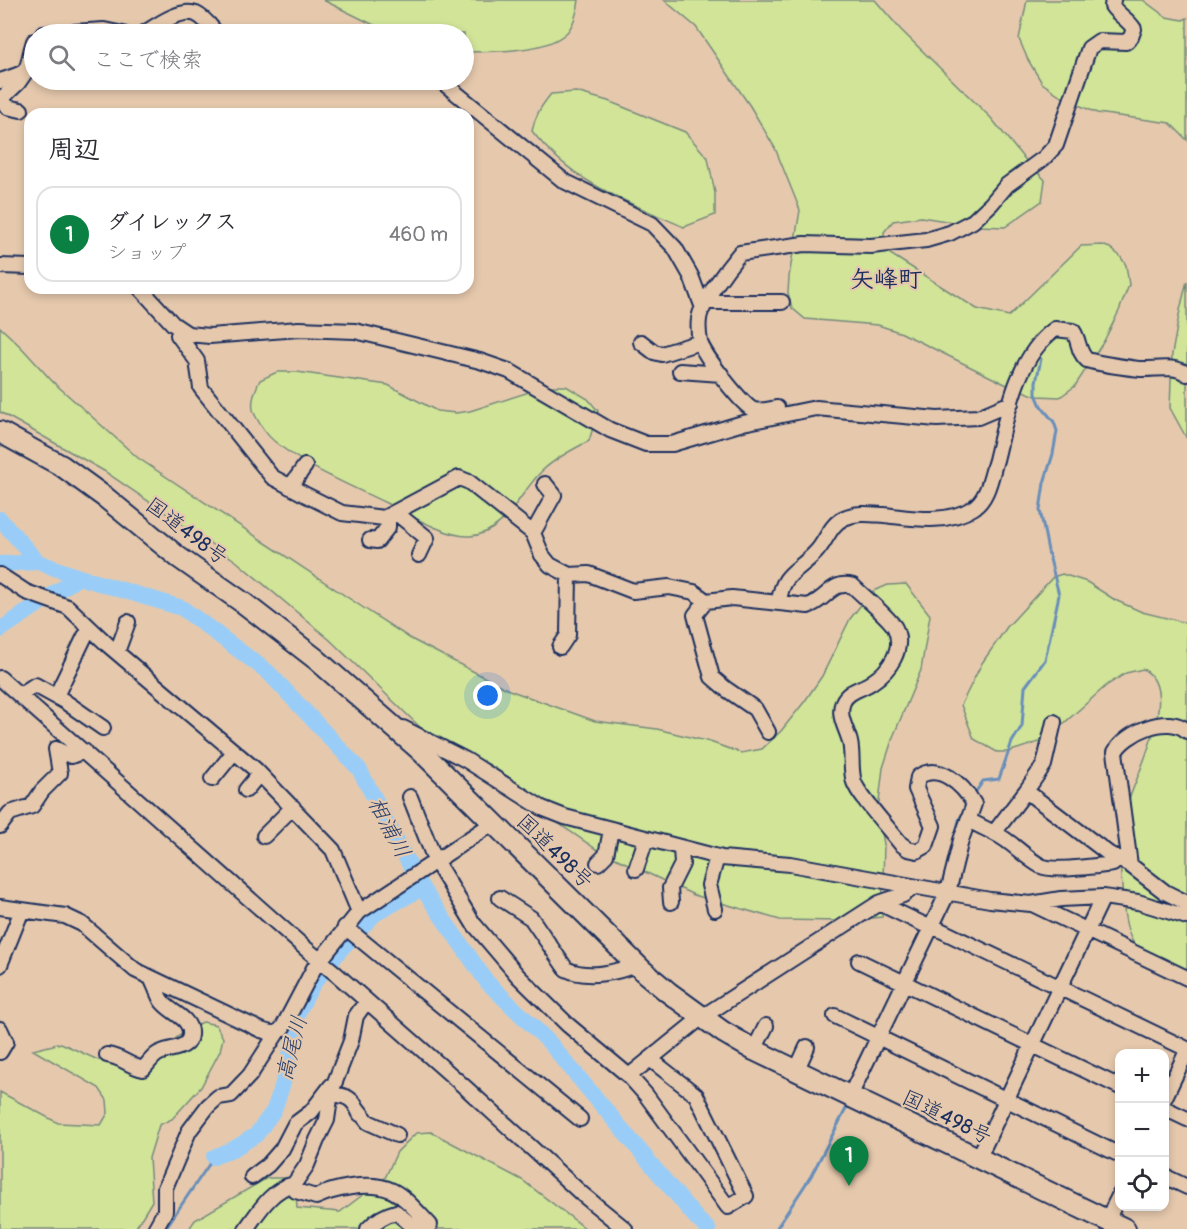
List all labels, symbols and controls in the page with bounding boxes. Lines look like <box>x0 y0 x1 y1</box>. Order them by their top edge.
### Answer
search box <box>24 24 474 90</box>
icon: search <box>45 41 78 74</box>
text: ここで検索 <box>93 46 203 74</box>
text: 周辺 <box>48 134 100 166</box>
text: ダイレックス <box>107 208 237 236</box>
text: 1 <box>66 222 73 247</box>
text: 460 m <box>389 222 448 247</box>
text: ショップ <box>107 240 186 265</box>
district label: 矢峰町 <box>850 265 922 294</box>
street label: 国道498号 <box>140 492 233 571</box>
your location <box>473 681 502 710</box>
water label: 相浦川 <box>361 792 417 863</box>
street label: 国道498号 <box>511 808 599 895</box>
water label: 高尾川 <box>270 1013 314 1084</box>
map controls <box>1115 1049 1169 1211</box>
button: + <box>1115 1049 1169 1103</box>
street label: 国道498号 <box>897 1084 996 1151</box>
button: − <box>1115 1103 1169 1157</box>
pin: 1 <box>830 1136 868 1186</box>
button: locate <box>1115 1157 1169 1211</box>

